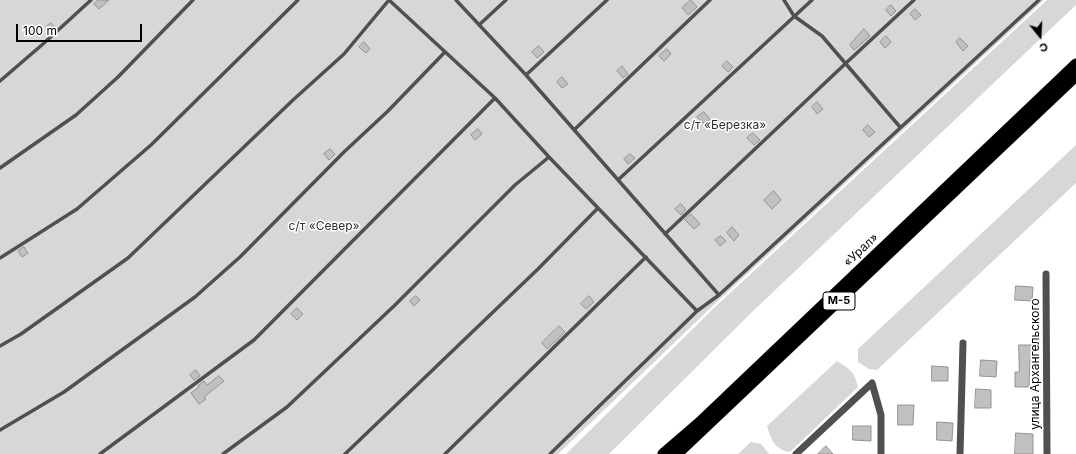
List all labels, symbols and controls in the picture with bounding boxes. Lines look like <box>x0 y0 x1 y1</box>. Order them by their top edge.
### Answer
scale bar <box>18 16 144 42</box>
north arrow <box>1020 16 1060 56</box>
text: 100 m <box>23 23 57 38</box>
text: С <box>1038 39 1050 55</box>
park label: с/т «Березка» <box>684 118 766 132</box>
park label: с/т «Север» <box>288 219 360 233</box>
street label: «Урал» <box>841 230 881 270</box>
road number: М-5 <box>823 292 855 310</box>
street label: улица Архангельского <box>1028 298 1042 430</box>

